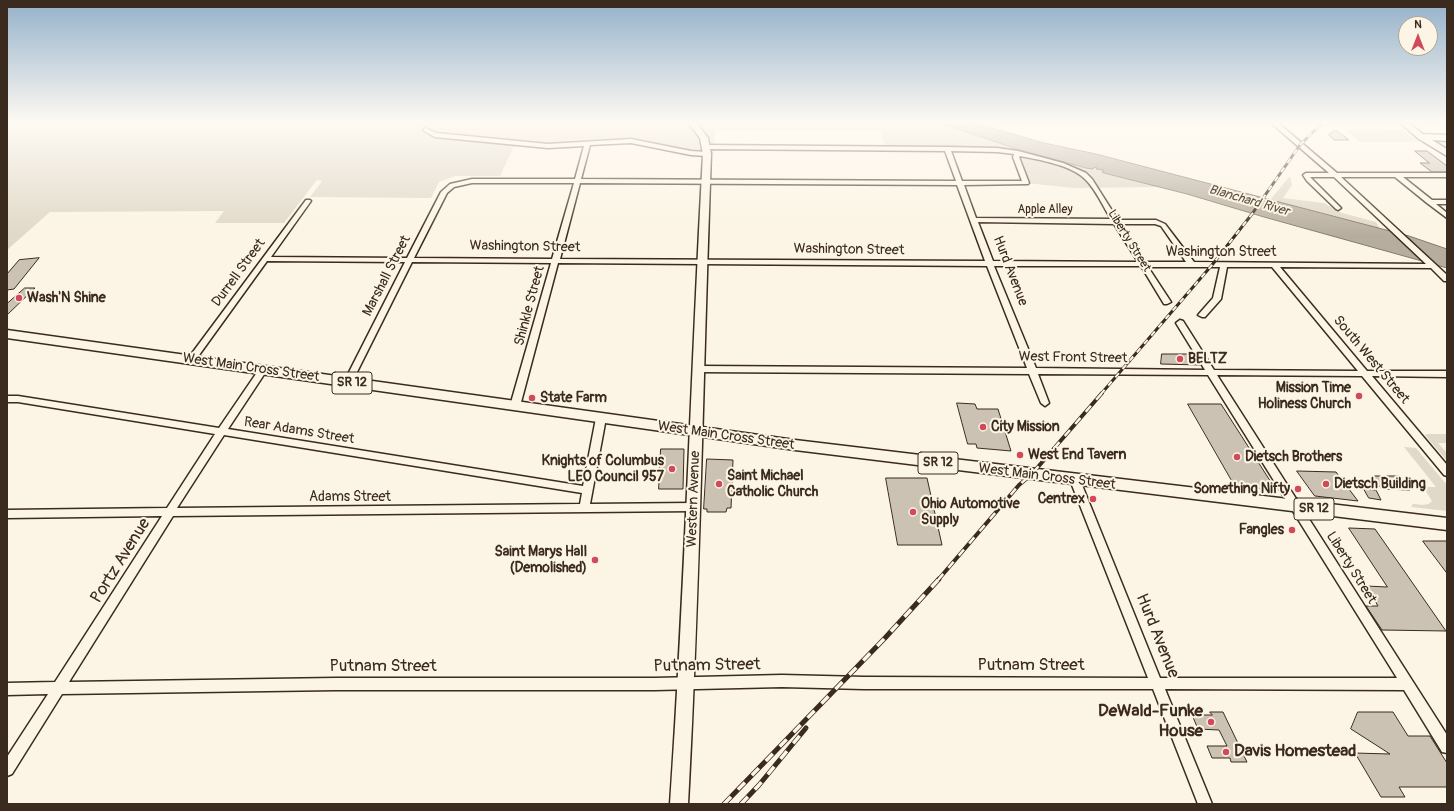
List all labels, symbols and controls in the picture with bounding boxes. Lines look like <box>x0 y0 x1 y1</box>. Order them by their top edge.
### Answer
north arrow <box>1398 16 1438 56</box>
text: N <box>1414 18 1422 31</box>
water label: Blanchard River <box>1207 182 1291 220</box>
street label: Apple Alley <box>1017 203 1073 217</box>
street label: Liberty Street <box>1104 207 1154 275</box>
street label: Marshall Street <box>359 233 415 319</box>
street label: Hurd Avenue <box>989 234 1031 308</box>
street label: Durrell Street <box>209 236 269 310</box>
street label: Washington Street <box>470 238 580 256</box>
street label: Washington Street <box>794 241 904 259</box>
street label: Washington Street <box>1166 244 1276 260</box>
street label: Shinkle Street <box>511 264 549 348</box>
place label: Wash'N Shine <box>27 290 106 306</box>
marker: Wash'N Shine <box>14 293 24 303</box>
street label: South West Street <box>1329 313 1413 407</box>
street label: West Front Street <box>1018 349 1128 367</box>
street label: West Main Cross Street <box>181 350 321 386</box>
place label: BELTZ <box>1188 351 1227 367</box>
marker: BELTZ <box>1175 354 1185 364</box>
road number: SR 12 <box>332 372 372 394</box>
place label: Mission Time Holiness Church <box>1258 380 1351 412</box>
place label: State Farm <box>540 390 607 406</box>
marker: Mission Time Holiness Church <box>1354 391 1364 401</box>
marker: State Farm <box>527 393 537 403</box>
street label: Rear Adams Street <box>243 414 355 448</box>
street label: West Main Cross Street <box>656 418 796 454</box>
place label: City Mission <box>991 419 1060 435</box>
marker: City Mission <box>978 422 988 432</box>
place label: West End Tavern <box>1028 447 1126 463</box>
place label: Dietsch Brothers <box>1245 449 1342 465</box>
street label: Western Avenue <box>684 450 704 548</box>
marker: West End Tavern <box>1015 450 1025 460</box>
road number: SR 12 <box>918 452 958 474</box>
marker: Dietsch Brothers <box>1232 452 1242 462</box>
place label: Knights of Columbus LEO Council 957 <box>542 453 664 486</box>
street label: West Main Cross Street <box>977 460 1117 494</box>
marker: Knights of Columbus LEO Council 957 <box>667 464 677 474</box>
place label: Saint Michael Catholic Church <box>727 468 818 500</box>
place label: Dietsch Building <box>1334 476 1426 492</box>
marker: Saint Michael Catholic Church <box>714 479 724 489</box>
marker: Dietsch Building <box>1321 479 1331 489</box>
place label: Something Nifty <box>1193 481 1290 497</box>
marker: Something Nifty <box>1293 484 1303 494</box>
street label: Adams Street <box>309 489 391 505</box>
place label: Centrex <box>1038 491 1085 507</box>
marker: Centrex <box>1088 494 1098 504</box>
place label: Ohio Automotive Supply <box>921 496 1020 528</box>
road number: SR 12 <box>1294 498 1334 520</box>
marker: Ohio Automotive Supply <box>908 507 918 517</box>
street label: Portz Avenue <box>87 515 155 607</box>
place label: Fangles <box>1239 522 1284 538</box>
marker: Fangles <box>1287 525 1297 535</box>
street label: Liberty Street <box>1322 529 1380 607</box>
place label: Saint Marys Hall (Demolished) <box>495 544 587 576</box>
marker: Saint Marys Hall (Demolished) <box>590 555 600 565</box>
street label: Hurd Avenue <box>1131 591 1183 681</box>
street label: Putnam Street <box>653 655 761 677</box>
street label: Putnam Street <box>977 656 1085 676</box>
street label: Putnam Street <box>329 657 437 677</box>
place label: DeWald-Funke House <box>1098 702 1203 742</box>
marker: DeWald-Funke House <box>1206 717 1216 727</box>
place label: Davis Homestead <box>1234 742 1356 762</box>
marker: Davis Homestead <box>1221 747 1231 757</box>

